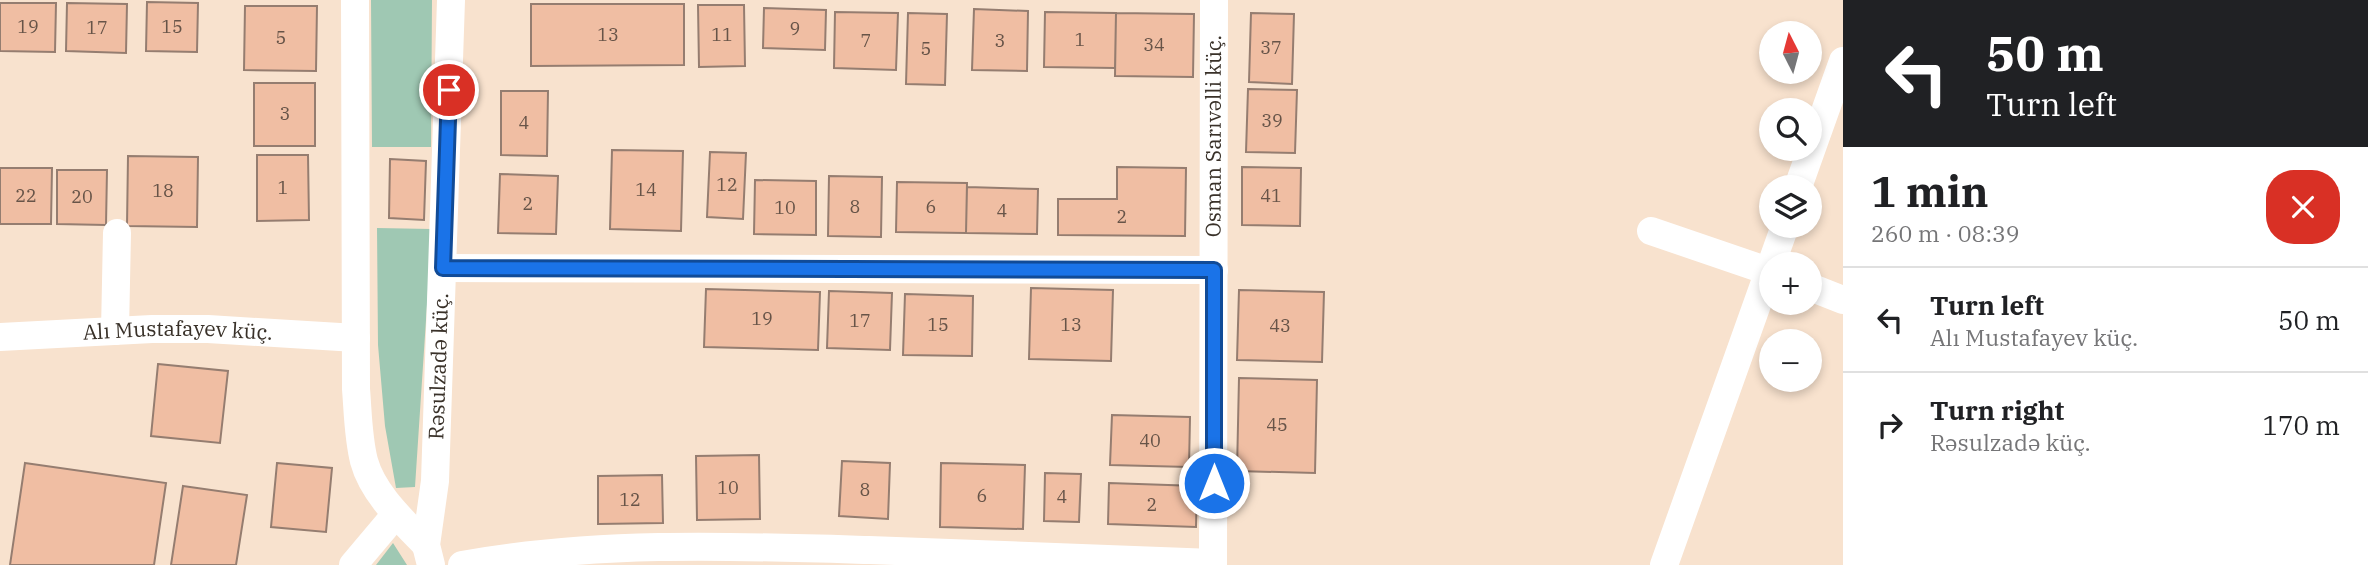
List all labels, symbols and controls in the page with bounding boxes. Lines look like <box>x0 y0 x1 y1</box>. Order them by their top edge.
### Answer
house number: 19 <box>17 15 39 38</box>
house number: 15 <box>161 15 183 38</box>
house number: 17 <box>86 16 108 39</box>
house number: 9 <box>790 17 800 40</box>
north arrow <box>1759 21 1822 84</box>
map controls <box>1759 21 1822 392</box>
text: 50 m <box>1986 21 2104 84</box>
house number: 13 <box>597 23 619 46</box>
house number: 11 <box>711 23 733 46</box>
house number: 5 <box>276 26 286 49</box>
house number: 1 <box>1075 28 1085 51</box>
icon: left <box>1871 28 1962 119</box>
house number: 7 <box>861 29 871 52</box>
house number: 3 <box>995 29 1005 52</box>
house number: 34 <box>1143 33 1165 56</box>
street label: Osman Sarıvəlli küç. <box>1199 35 1227 237</box>
house number: 37 <box>1260 36 1282 59</box>
house number: 5 <box>921 37 931 60</box>
pin <box>419 60 479 120</box>
icon: arrive <box>430 71 468 109</box>
text: Turn left <box>1986 83 2117 125</box>
button: search <box>1759 98 1822 161</box>
house number: 3 <box>280 102 290 125</box>
house number: 39 <box>1261 109 1283 132</box>
house number: 4 <box>519 111 529 134</box>
text: 1 min <box>1871 164 1989 219</box>
button: close <box>2266 170 2340 244</box>
house number: 12 <box>716 173 738 196</box>
button: layers <box>1759 175 1822 238</box>
house number: 1 <box>278 176 288 199</box>
house number: 14 <box>635 178 657 201</box>
house number: 18 <box>152 179 174 202</box>
house number: 22 <box>15 184 37 207</box>
house number: 41 <box>1260 184 1282 207</box>
house number: 20 <box>71 185 93 208</box>
house number: 2 <box>523 192 533 215</box>
house number: 8 <box>850 195 860 218</box>
house number: 6 <box>926 195 936 218</box>
house number: 10 <box>774 196 796 219</box>
house number: 4 <box>997 199 1007 222</box>
house number: 2 <box>1117 205 1127 228</box>
text: 260 m · 08:39 <box>1871 218 2020 248</box>
button: + <box>1759 252 1822 315</box>
text: Turn left <box>1930 288 2044 322</box>
street label: Rəsulzadə küç. <box>421 292 454 440</box>
icon: left <box>1871 301 1909 339</box>
text: 50 m <box>2278 303 2340 337</box>
house number: 19 <box>751 307 773 330</box>
house number: 17 <box>849 309 871 332</box>
house number: 15 <box>927 313 949 336</box>
house number: 13 <box>1060 313 1082 336</box>
street label: Alı Mustafayev küç. <box>82 314 274 346</box>
house number: 43 <box>1269 314 1291 337</box>
text: Alı Mustafayev küç. <box>1930 322 2138 352</box>
button: − <box>1759 329 1822 392</box>
text: Turn right <box>1930 393 2064 427</box>
icon: right <box>1871 406 1909 444</box>
text: 170 m <box>2262 408 2340 442</box>
house number: 45 <box>1266 413 1288 436</box>
text: Rəsulzadə küç. <box>1930 427 2091 457</box>
house number: 40 <box>1139 429 1161 452</box>
position arrow <box>1177 446 1251 520</box>
house number: 10 <box>717 476 739 499</box>
house number: 8 <box>860 478 870 501</box>
house number: 6 <box>977 484 987 507</box>
house number: 4 <box>1057 485 1067 508</box>
house number: 12 <box>619 488 641 511</box>
house number: 2 <box>1147 493 1157 516</box>

